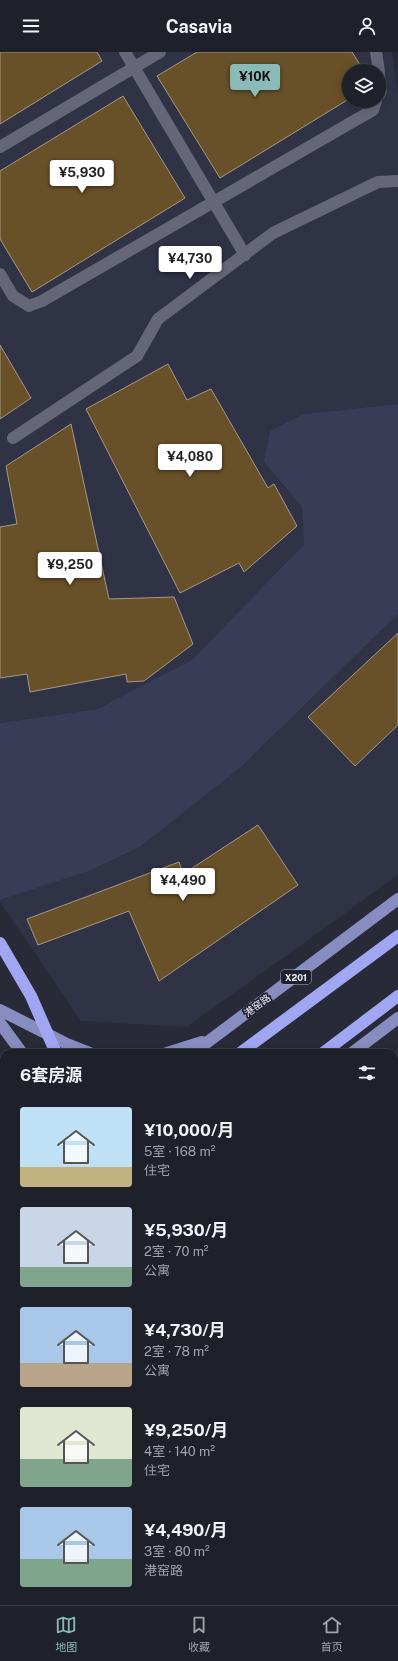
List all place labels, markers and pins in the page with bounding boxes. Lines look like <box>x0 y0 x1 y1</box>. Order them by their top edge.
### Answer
pin: ¥10K <box>231 64 279 98</box>
pin: ¥5,930 <box>49 160 115 194</box>
pin: ¥4,730 <box>157 246 223 280</box>
pin: ¥4,080 <box>157 444 223 478</box>
pin: ¥9,250 <box>37 552 103 586</box>
pin: ¥4,490 <box>150 868 216 902</box>

